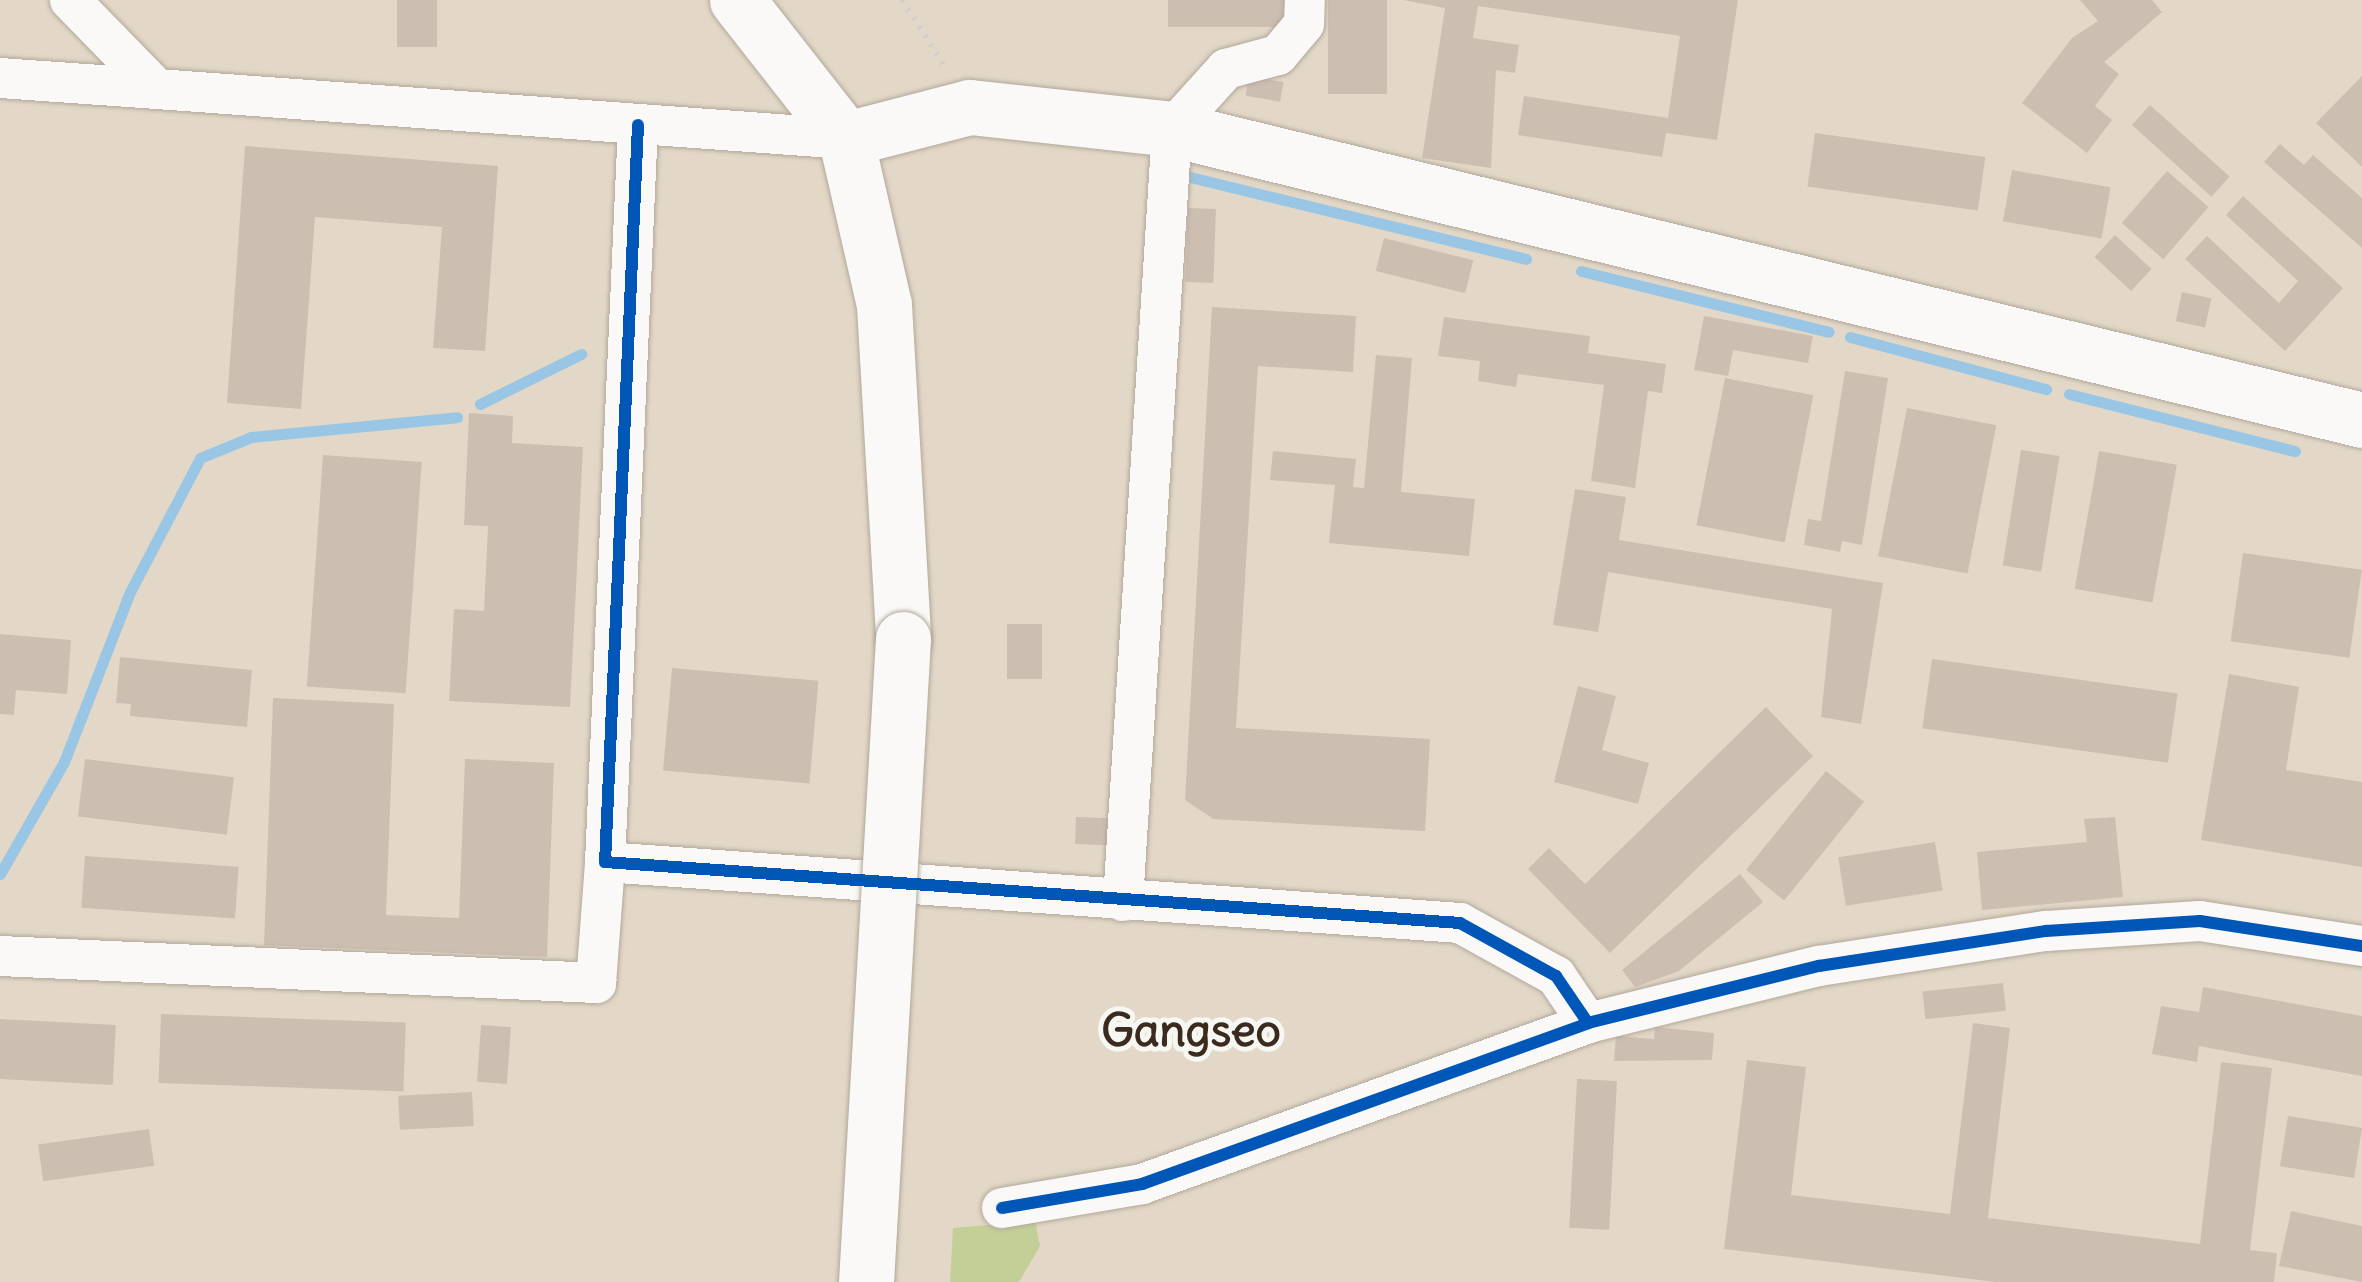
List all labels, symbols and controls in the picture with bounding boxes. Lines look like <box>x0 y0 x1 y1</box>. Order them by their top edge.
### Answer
district label: Gangseo <box>1101 1004 1281 1058</box>

